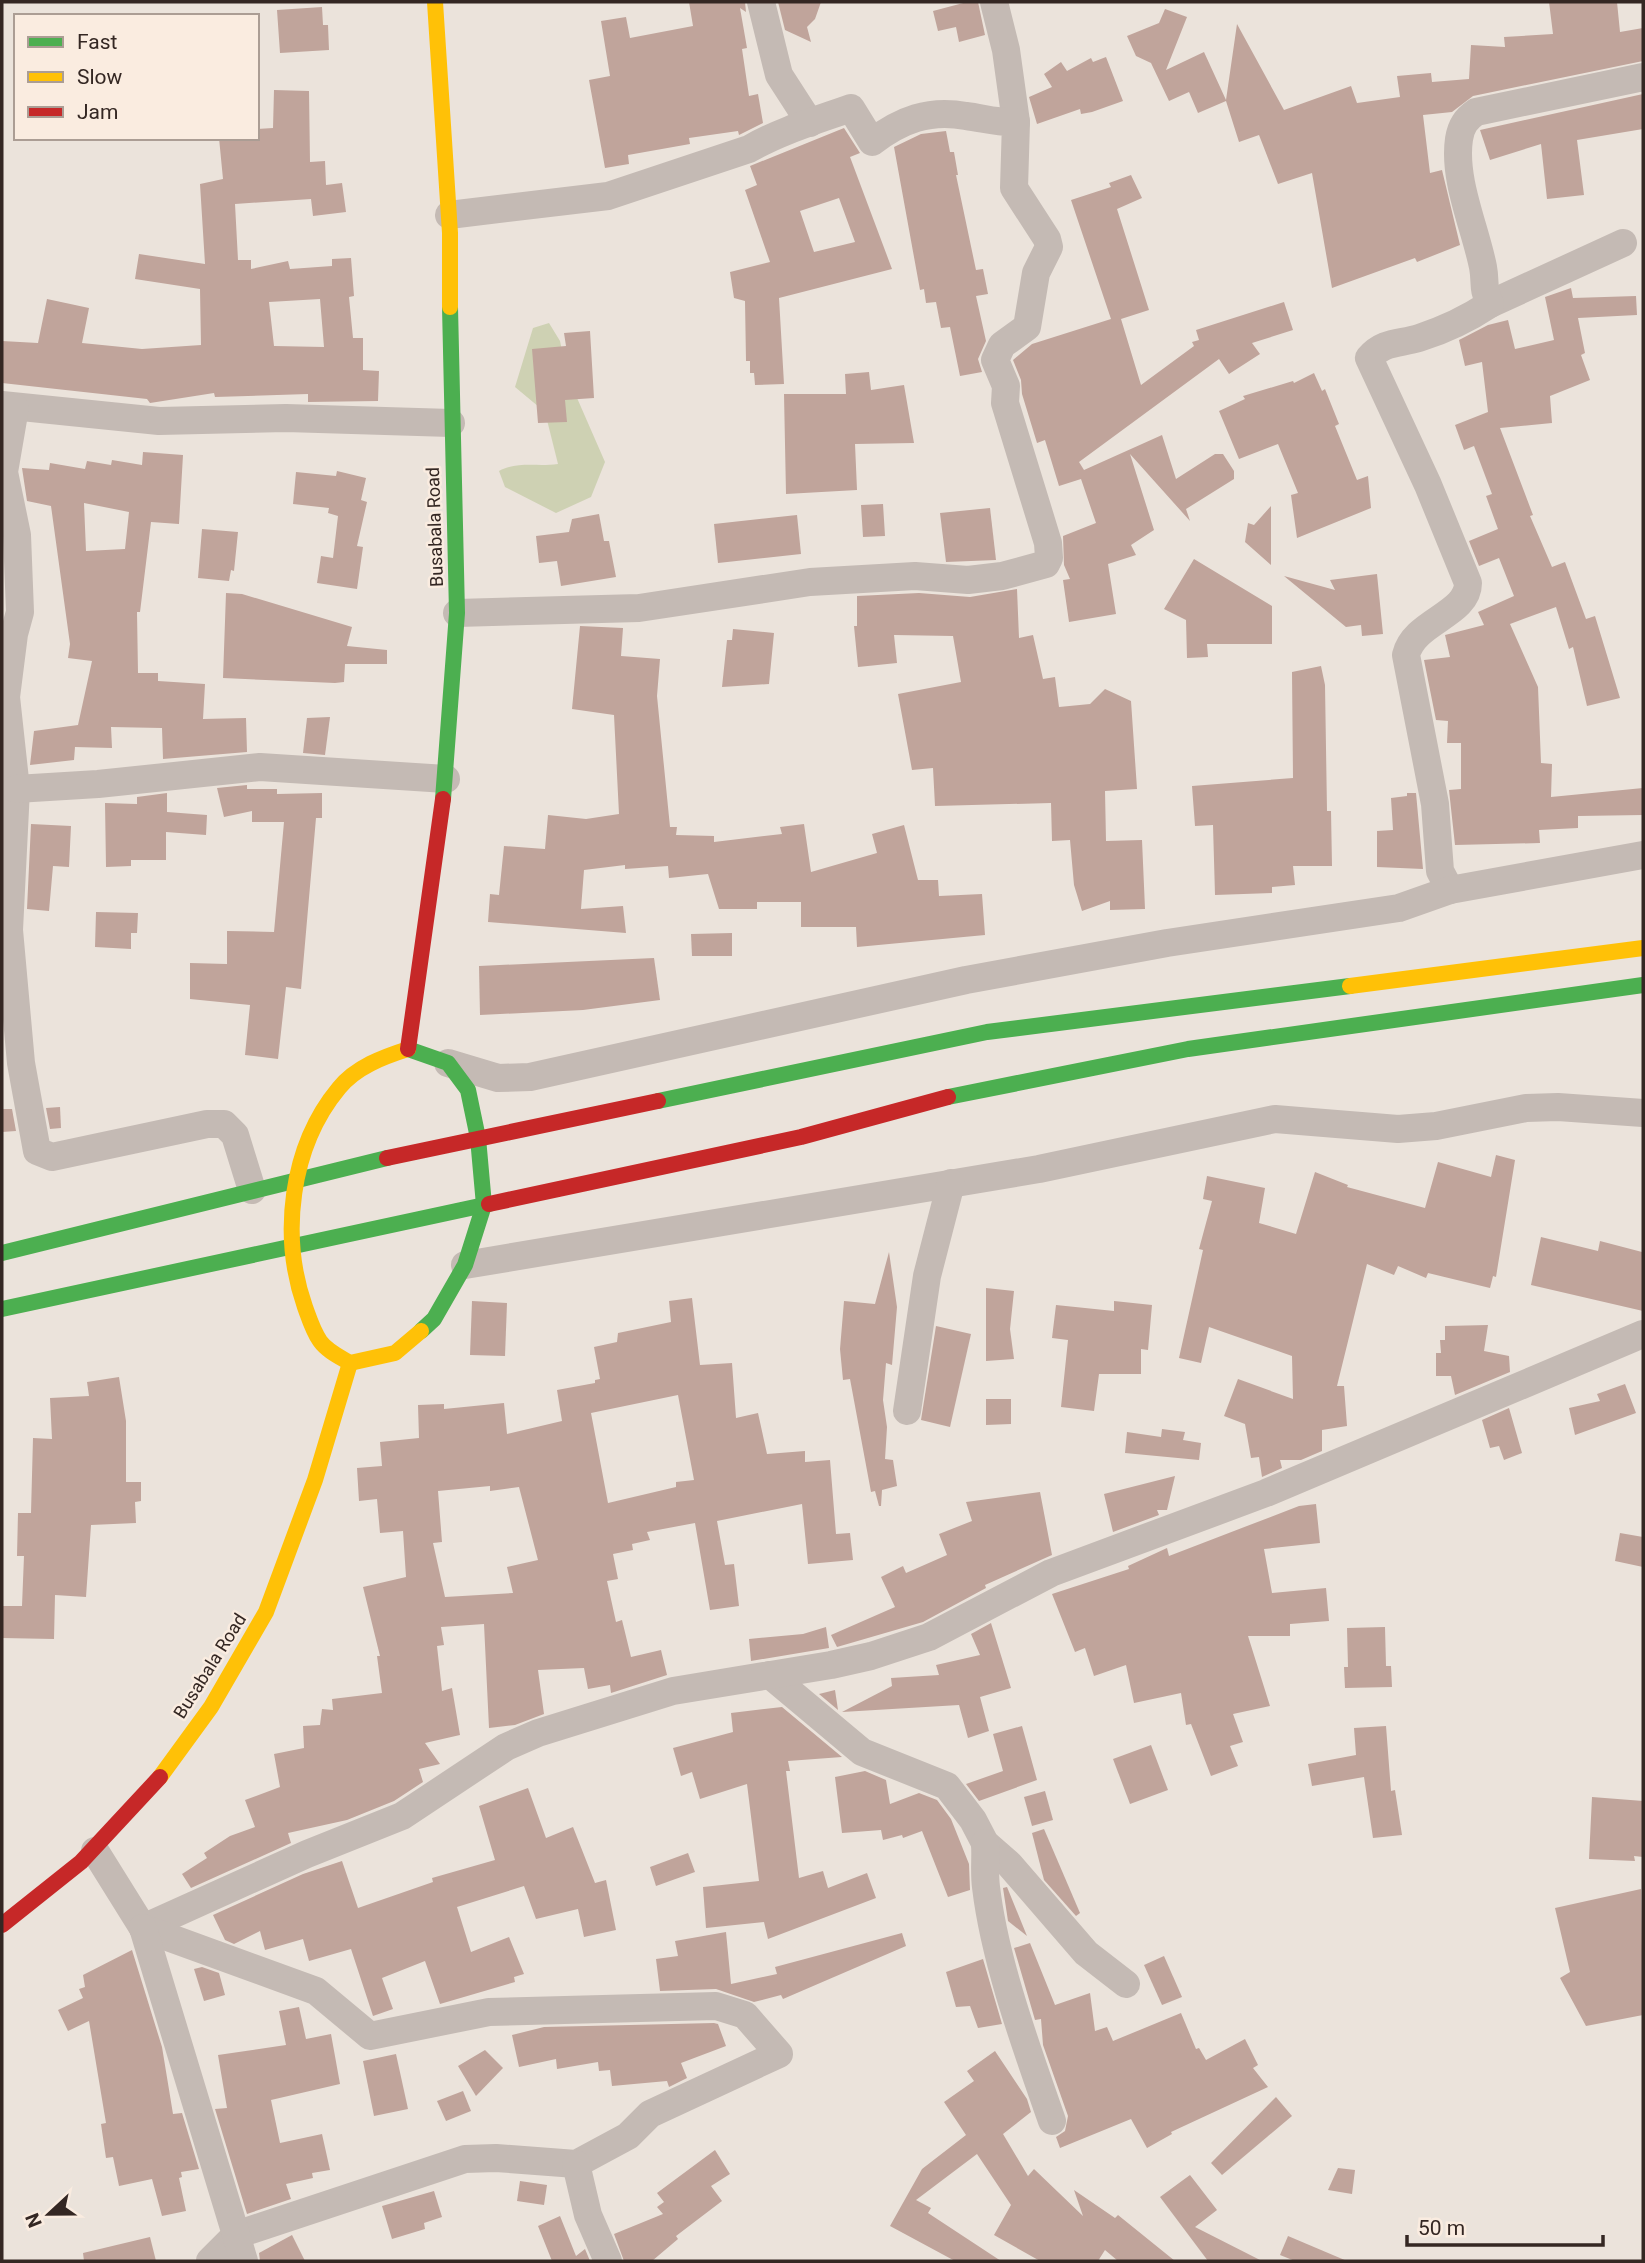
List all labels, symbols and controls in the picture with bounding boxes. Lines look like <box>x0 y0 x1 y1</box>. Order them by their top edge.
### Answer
legend <box>14 14 259 140</box>
text: Fast <box>77 30 118 54</box>
text: Slow <box>77 65 123 89</box>
text: Jam <box>77 100 118 124</box>
street label: Busabala Road <box>422 467 447 587</box>
street label: Busabala Road <box>169 1609 250 1722</box>
north arrow <box>14 2179 84 2249</box>
scale bar <box>1407 2204 1603 2248</box>
text: N <box>21 2210 47 2231</box>
text: 50 m <box>1418 2216 1465 2240</box>

